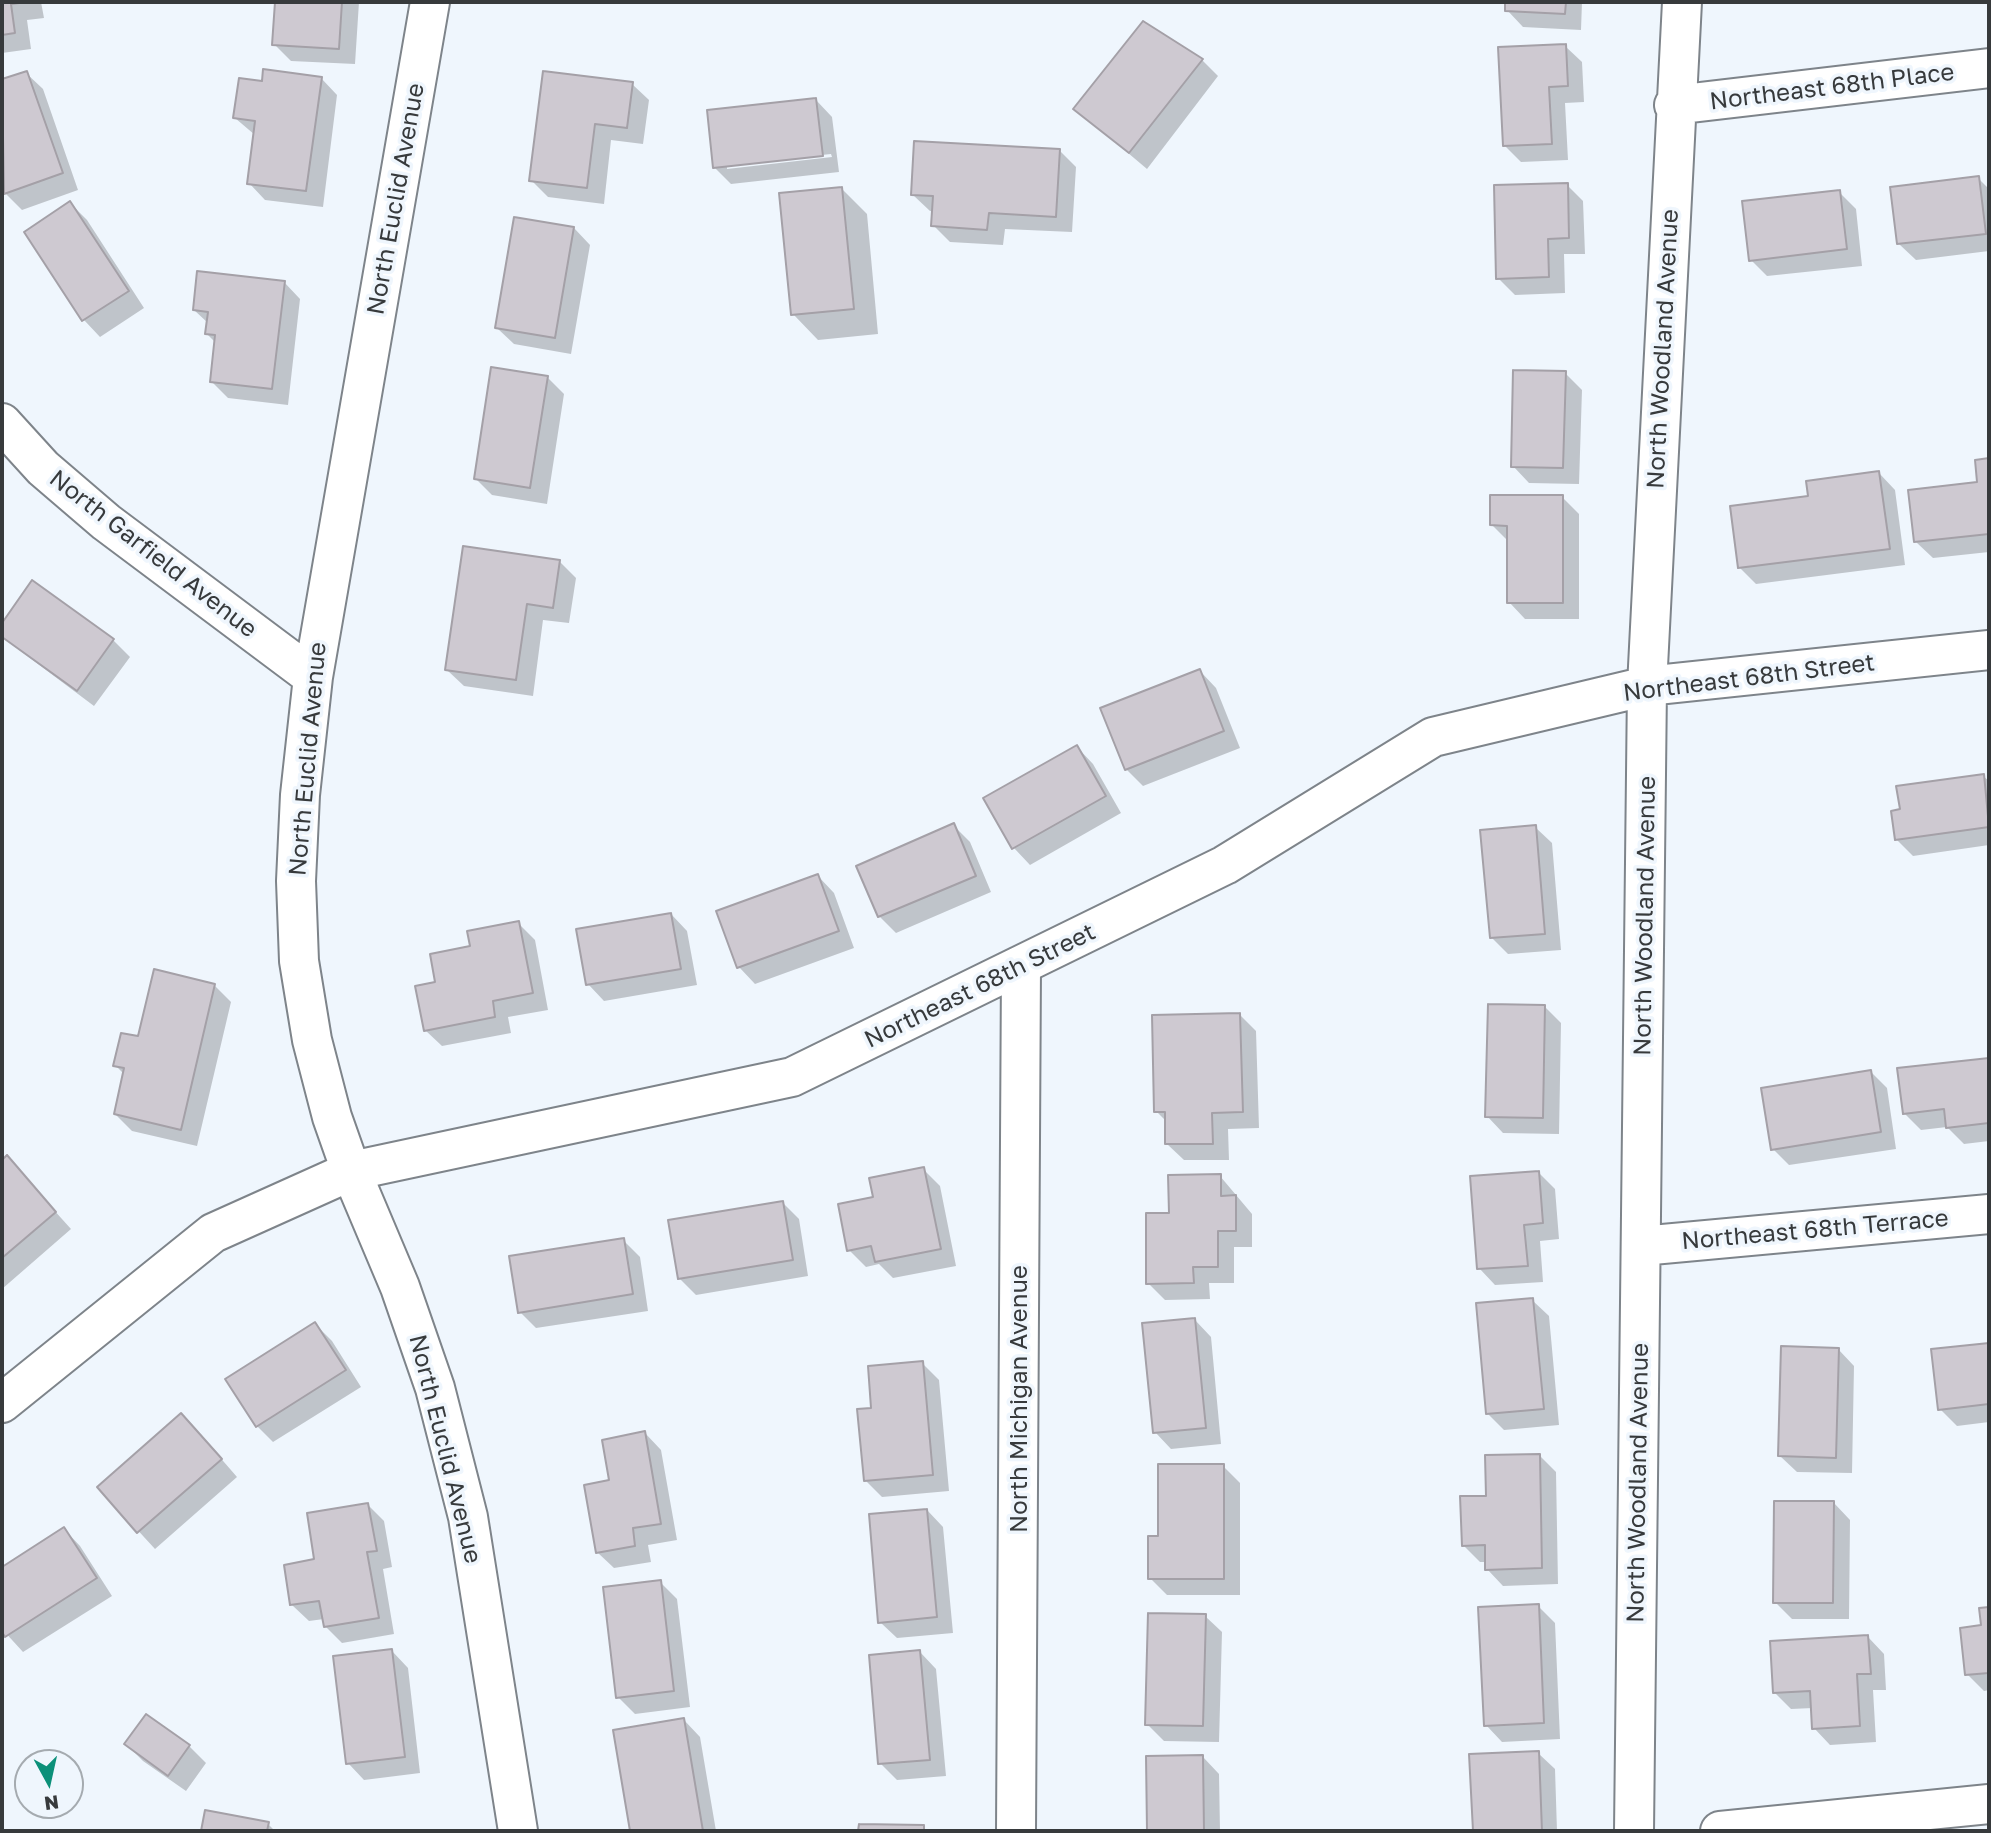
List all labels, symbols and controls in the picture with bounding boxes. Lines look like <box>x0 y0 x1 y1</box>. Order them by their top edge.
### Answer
street label: Northeast 68th Place <box>1708 58 1956 116</box>
street label: North Euclid Avenue <box>361 81 431 317</box>
street label: North Woodland Avenue <box>1641 208 1685 490</box>
street label: North Garfield Avenue <box>44 464 262 644</box>
street label: North Euclid Avenue <box>283 641 333 877</box>
street label: Northeast 68th Street <box>1622 648 1876 708</box>
street label: North Woodland Avenue <box>1628 776 1662 1056</box>
street label: Northeast 68th Street <box>860 918 1100 1054</box>
street label: Northeast 68th Terrace <box>1680 1204 1950 1256</box>
street label: North Michigan Avenue <box>1005 1265 1033 1533</box>
street label: North Euclid Avenue <box>403 1332 487 1566</box>
street label: North Woodland Avenue <box>1621 1343 1655 1623</box>
north arrow <box>14 1749 84 1819</box>
text: N <box>43 1791 60 1816</box>

